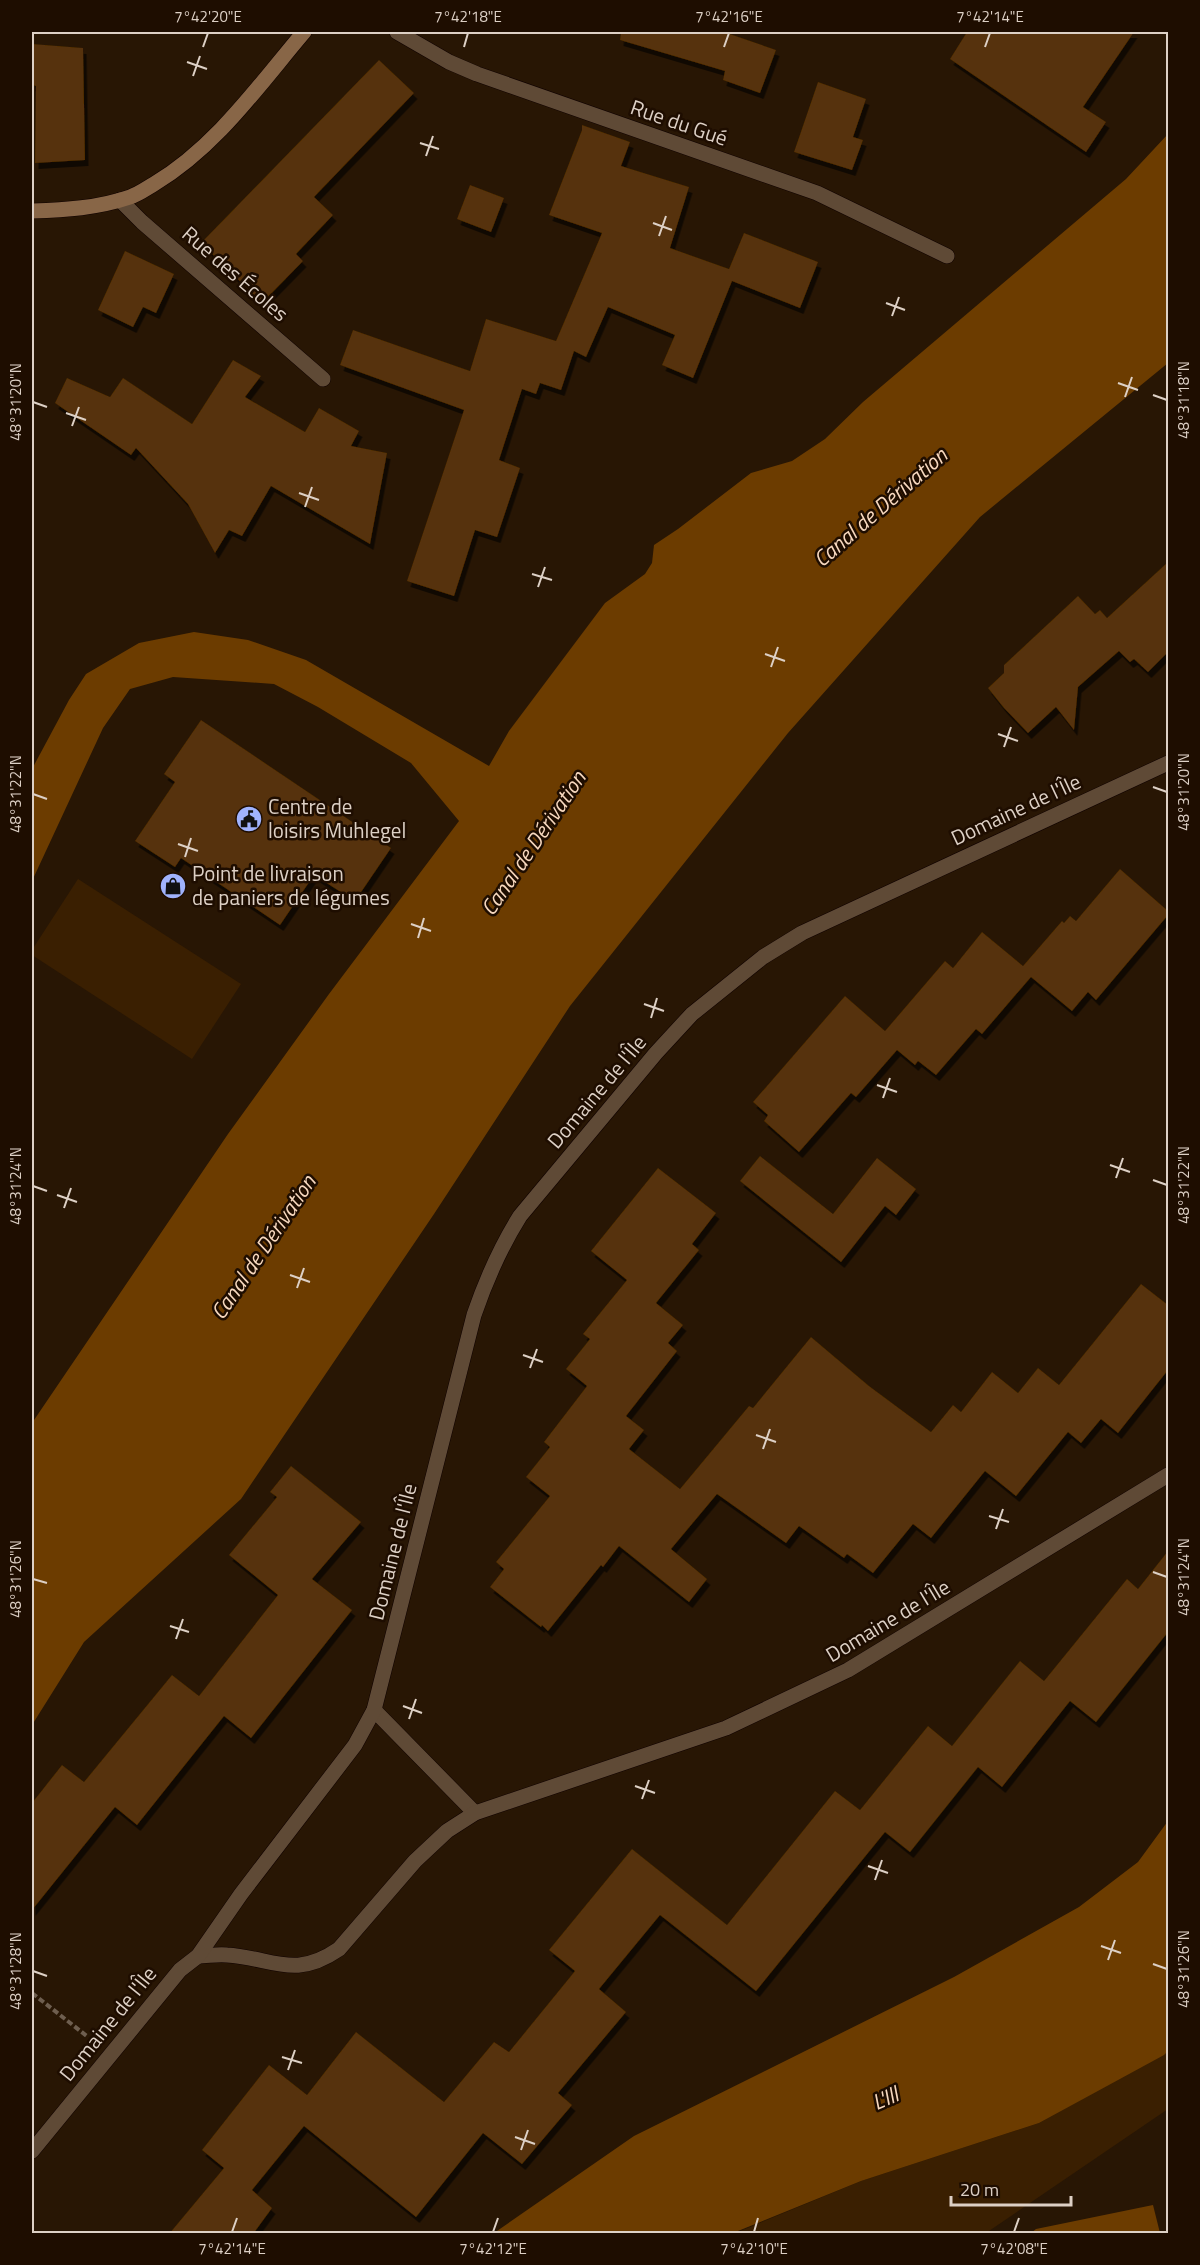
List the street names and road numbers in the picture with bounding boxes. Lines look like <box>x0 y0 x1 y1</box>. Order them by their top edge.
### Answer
street label: Rue du Gué <box>626 91 732 154</box>
street label: Rue des Écoles <box>175 218 296 329</box>
street label: Domaine de l'Île <box>945 765 1086 853</box>
street label: Domaine de l'Île <box>539 1027 653 1155</box>
street label: Domaine de l'Île <box>360 1480 424 1624</box>
street label: Domaine de l'Île <box>819 1570 956 1670</box>
street label: Domaine de l'Île <box>51 1959 164 2088</box>

